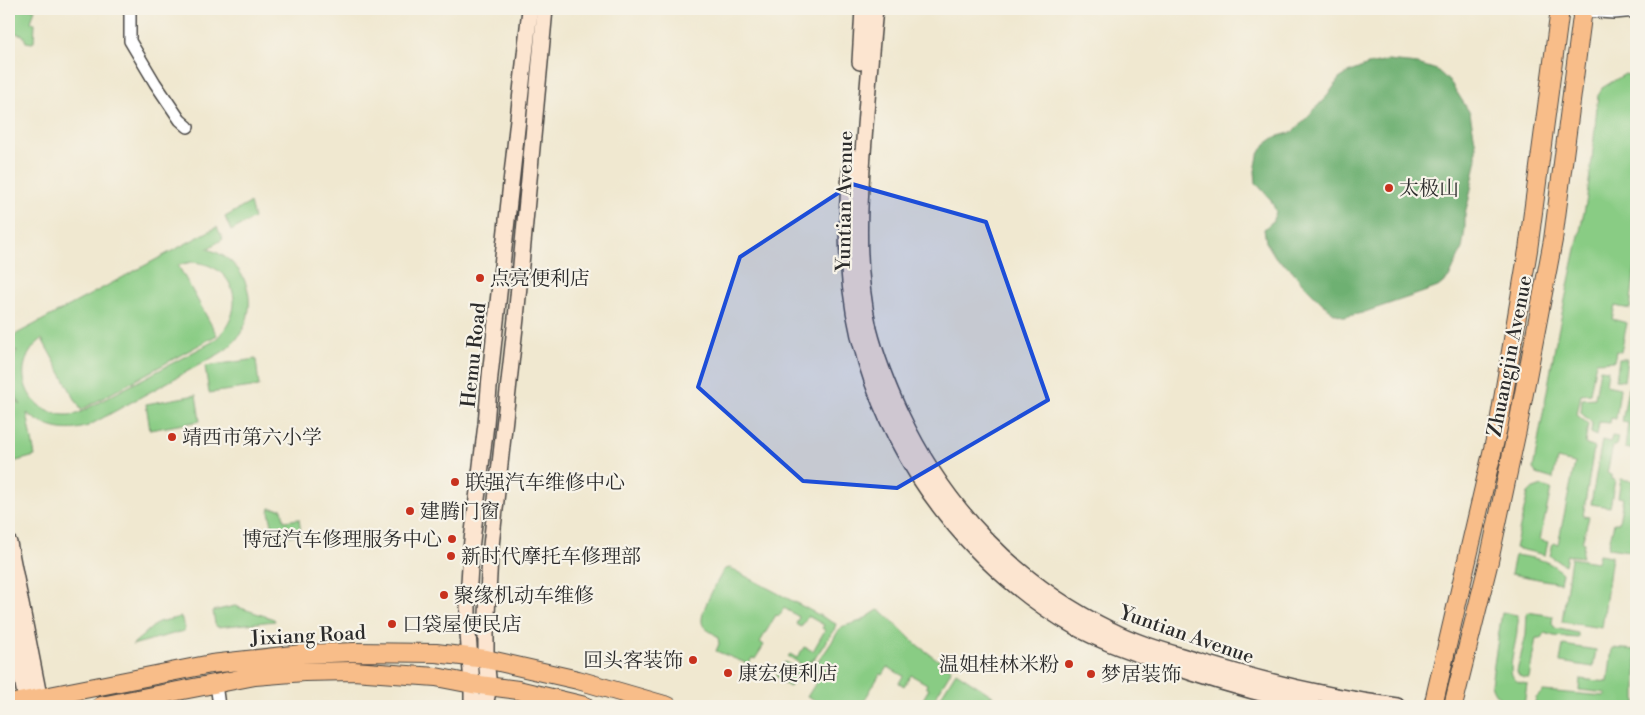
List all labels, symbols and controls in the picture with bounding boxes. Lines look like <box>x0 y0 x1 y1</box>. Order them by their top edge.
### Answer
street label: Yuntian Avenue <box>832 130 859 273</box>
place label: 太极山 <box>1399 177 1459 202</box>
marker: 太极山 <box>1383 182 1395 194</box>
place label: 点亮便利店 <box>490 267 590 292</box>
marker: 点亮便利店 <box>474 272 486 284</box>
street label: Zhuangjin Avenue <box>1483 273 1538 439</box>
street label: Hemu Road <box>457 301 493 409</box>
place label: 靖西市第六小学 <box>182 426 322 451</box>
marker: 靖西市第六小学 <box>166 431 178 443</box>
place label: 联强汽车维修中心 <box>465 471 625 496</box>
marker: 联强汽车维修中心 <box>449 476 461 488</box>
place label: 建腾门窗 <box>420 500 500 525</box>
marker: 建腾门窗 <box>404 505 416 517</box>
place label: 博冠汽车修理服务中心 <box>242 528 442 553</box>
marker: 博冠汽车修理服务中心 <box>446 533 458 545</box>
place label: 新时代摩托车修理部 <box>461 545 641 570</box>
marker: 新时代摩托车修理部 <box>445 550 457 562</box>
place label: 聚缘机动车维修 <box>454 584 594 609</box>
marker: 聚缘机动车维修 <box>438 589 450 601</box>
street label: Yuntian Avenue <box>1115 600 1257 670</box>
place label: 口袋屋便民店 <box>402 613 522 638</box>
marker: 口袋屋便民店 <box>386 618 398 630</box>
street label: Jixiang Road <box>249 621 367 652</box>
place label: 回头客装饰 <box>583 649 683 674</box>
place label: 温姐桂林米粉 <box>939 653 1059 678</box>
marker: 回头客装饰 <box>687 654 699 666</box>
marker: 温姐桂林米粉 <box>1063 658 1075 670</box>
place label: 康宏便利店 <box>738 662 838 687</box>
place label: 梦居装饰 <box>1101 663 1181 688</box>
marker: 康宏便利店 <box>722 667 734 679</box>
marker: 梦居装饰 <box>1085 668 1097 680</box>

